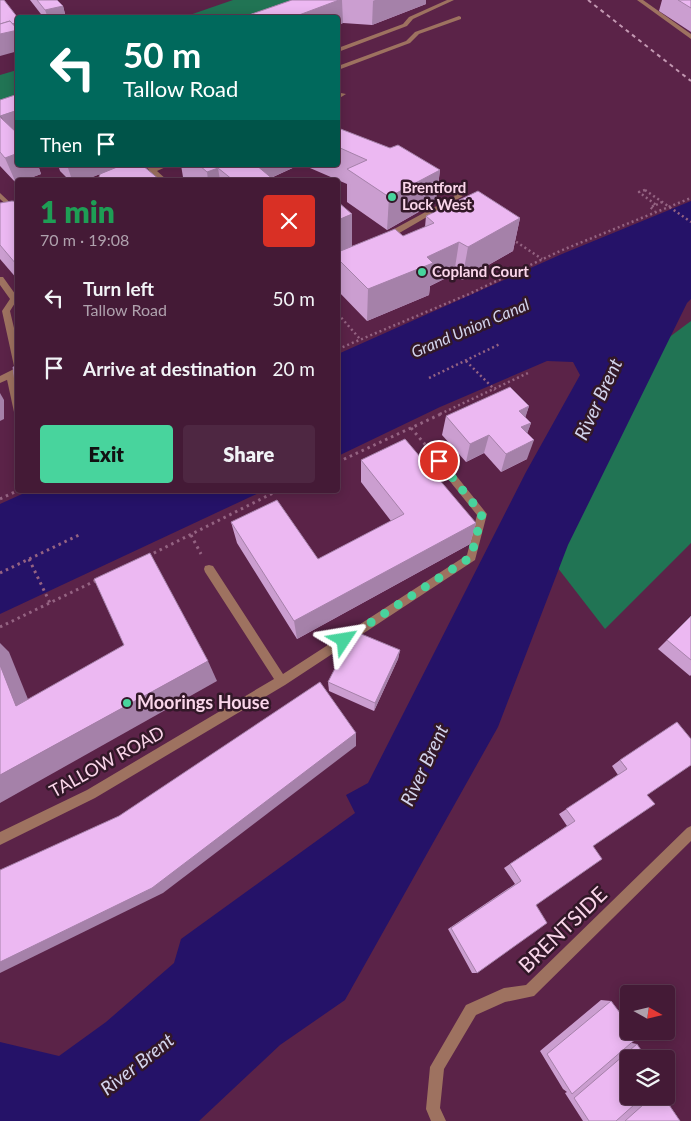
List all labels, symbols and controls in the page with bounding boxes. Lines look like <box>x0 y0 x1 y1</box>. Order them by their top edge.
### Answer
text: 50 m <box>123 33 201 75</box>
icon: left <box>40 35 105 100</box>
text: Tallow Road <box>123 75 238 102</box>
icon: arrive <box>92 130 120 158</box>
text: Then <box>40 133 82 156</box>
place label: Brentford Lock West <box>402 178 472 213</box>
marker: Brentford Lock West <box>386 191 398 203</box>
text: 1 min <box>40 193 115 229</box>
button: close <box>263 195 315 247</box>
text: 70 m · 19:08 <box>40 230 129 249</box>
place label: Copland Court <box>432 262 529 280</box>
marker: Copland Court <box>416 266 428 278</box>
text: Turn left <box>83 277 154 300</box>
icon: left <box>40 284 68 312</box>
text: 50 m <box>272 287 315 310</box>
water label: Grand Union Canal <box>408 294 532 361</box>
text: Tallow Road <box>83 300 167 319</box>
icon: arrive <box>40 354 68 382</box>
water label: River Brent <box>569 354 626 443</box>
text: Arrive at destination <box>83 357 256 380</box>
text: 20 m <box>272 357 315 380</box>
button: Exit <box>40 425 173 483</box>
button: Share <box>183 425 315 483</box>
pin <box>418 440 460 482</box>
icon: arrive <box>425 447 453 475</box>
position arrow <box>317 613 369 665</box>
place label: Moorings House <box>137 691 270 713</box>
marker: Moorings House <box>121 697 133 709</box>
water label: River Brent <box>395 720 452 809</box>
street label: TALLOW ROAD <box>45 721 168 802</box>
street label: BRENTSIDE <box>513 881 611 977</box>
north arrow <box>620 985 675 1040</box>
map controls <box>620 985 675 1105</box>
water label: River Brent <box>95 1028 178 1099</box>
button: layers <box>620 1050 675 1105</box>

